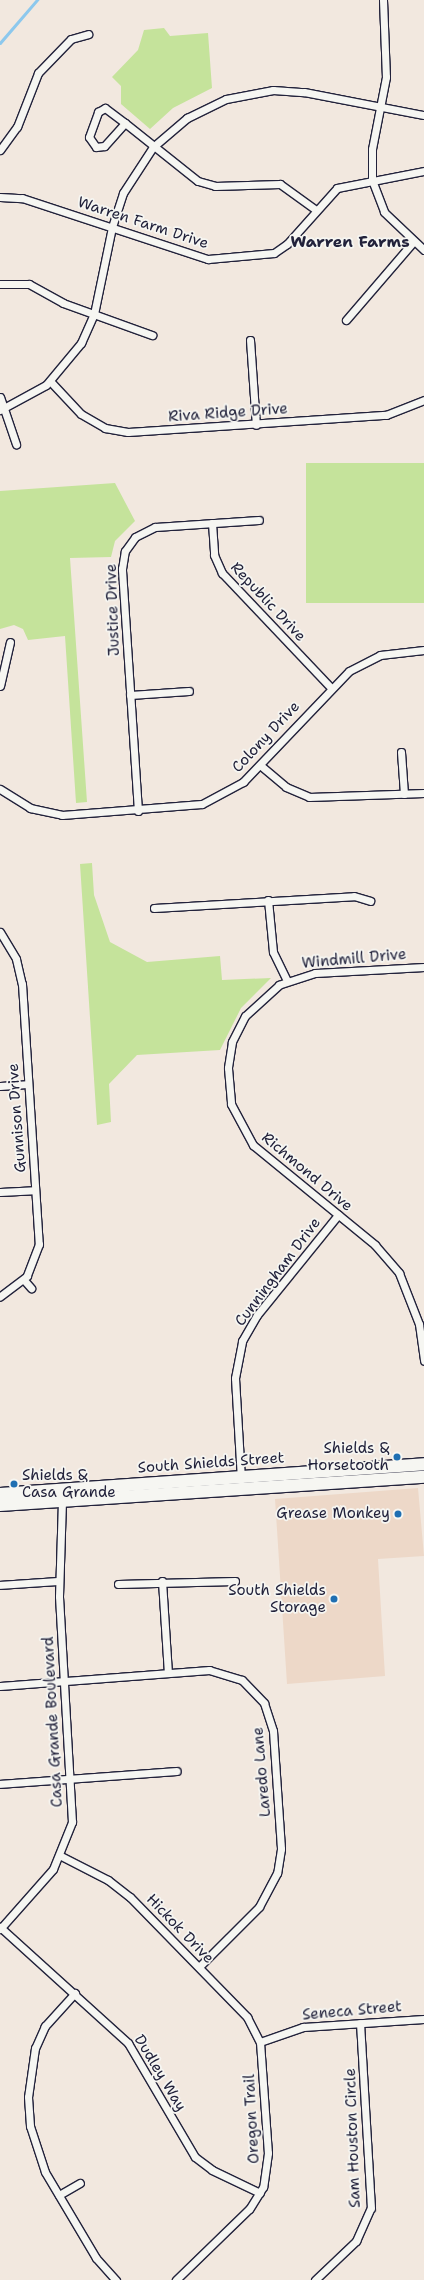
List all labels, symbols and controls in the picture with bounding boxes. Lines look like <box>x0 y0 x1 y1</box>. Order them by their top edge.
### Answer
street label: Warren Farm Drive <box>75 193 211 253</box>
district label: Warren Farms <box>290 232 410 252</box>
street label: Riva Ridge Drive <box>168 400 288 426</box>
street label: Republic Drive <box>227 559 309 645</box>
street label: Justice Drive <box>102 563 124 657</box>
street label: Colony Drive <box>228 698 304 776</box>
street label: Windmill Drive <box>301 945 407 973</box>
street label: Gunnison Drive <box>4 1063 30 1173</box>
street label: Richmond Drive <box>258 1129 356 1215</box>
street label: Cunningham Drive <box>231 1214 325 1330</box>
place label: Shields & Horsetooth <box>307 1439 389 1474</box>
street label: South Shields Street <box>137 1449 285 1477</box>
marker: Shields & Horsetooth <box>392 1452 402 1462</box>
place label: Shields & Casa Grande <box>22 1466 116 1501</box>
marker: Shields & Casa Grande <box>9 1479 19 1489</box>
place label: Grease Monkey <box>276 1505 390 1523</box>
marker: Grease Monkey <box>393 1509 403 1519</box>
place label: South Shields Storage <box>228 1581 326 1616</box>
marker: South Shields Storage <box>329 1594 339 1604</box>
street label: Casa Grande Boulevard <box>40 1636 66 1808</box>
street label: Laredo Lane <box>249 1726 275 1818</box>
street label: Hickok Drive <box>142 1891 218 1967</box>
street label: Seneca Street <box>302 1998 402 2024</box>
street label: Dudley Way <box>130 2032 190 2114</box>
street label: Sam Houston Circle <box>342 2068 364 2208</box>
street label: Oregon Trail <box>241 2074 263 2164</box>

